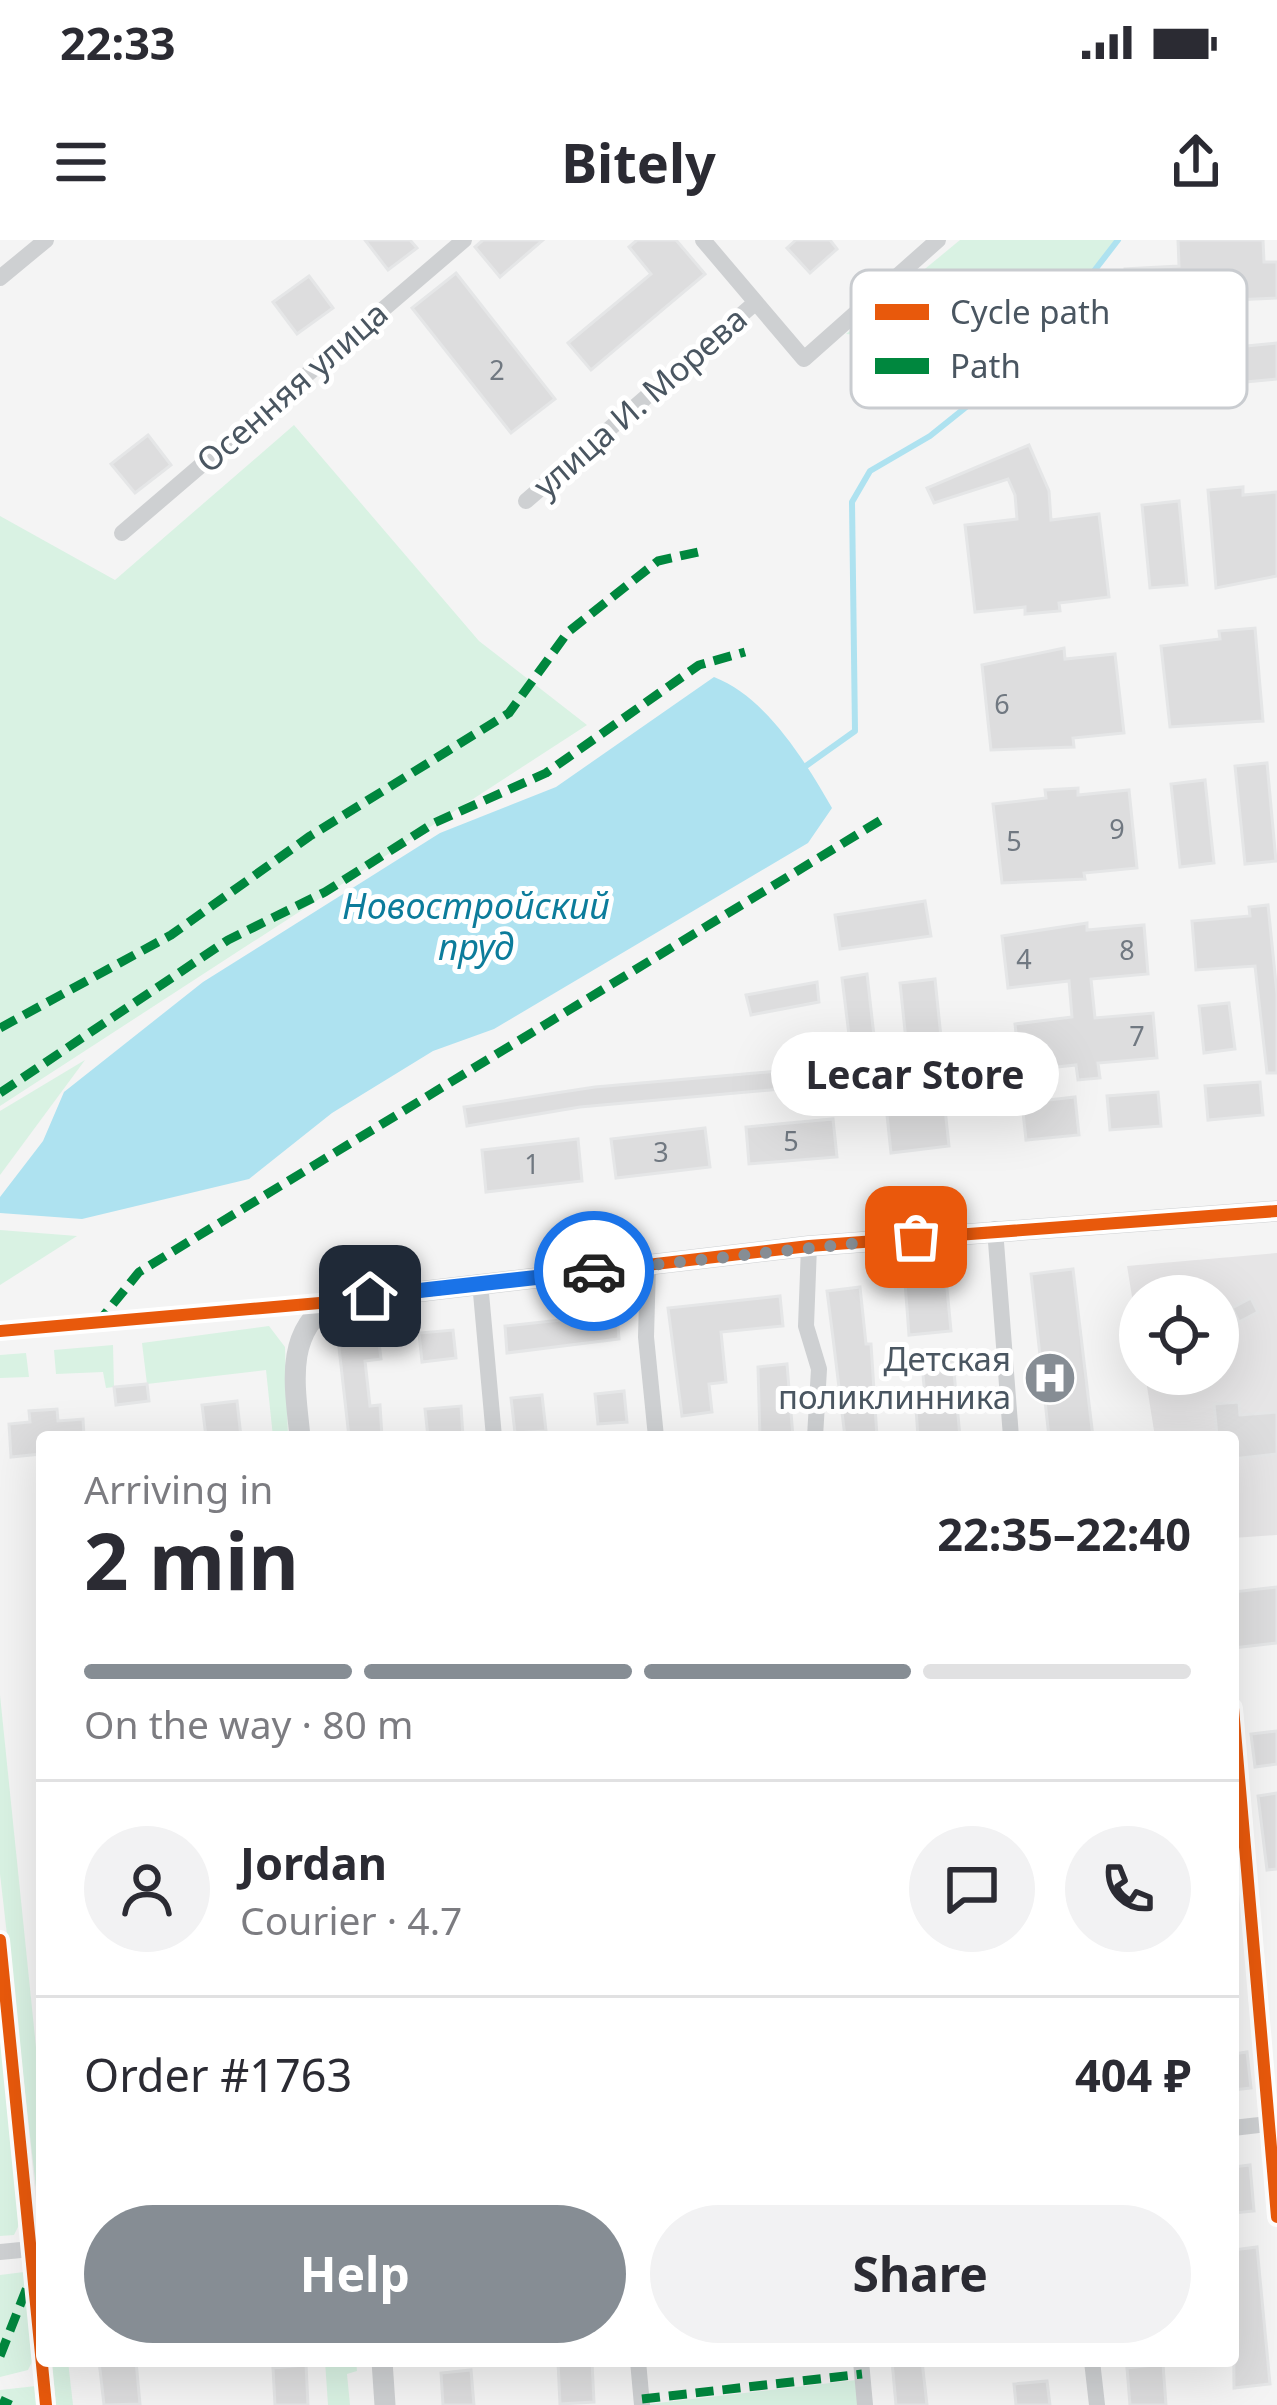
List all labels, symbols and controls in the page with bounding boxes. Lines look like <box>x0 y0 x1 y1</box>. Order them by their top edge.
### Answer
text: 22:33 <box>60 12 176 73</box>
text: Bitely <box>561 125 716 199</box>
icon: menu <box>48 129 114 195</box>
icon: share <box>1163 129 1229 195</box>
legend <box>851 270 1247 408</box>
text: Cycle path <box>950 289 1110 334</box>
street label: Осенняя улица <box>186 291 397 482</box>
street label: улица И. Морева <box>523 296 756 507</box>
text: Path <box>950 343 1021 388</box>
house number: 2 <box>489 351 505 388</box>
house number: 6 <box>994 685 1010 722</box>
house number: 9 <box>1109 810 1125 847</box>
house number: 5 <box>1006 822 1022 859</box>
water label: Новостройский пруд <box>342 881 610 971</box>
house number: 8 <box>1119 931 1135 968</box>
house number: 4 <box>1016 940 1032 977</box>
house number: 7 <box>1129 1017 1145 1054</box>
callout: Lecar Store <box>772 1033 1060 1117</box>
text: Lecar Store <box>806 1047 1024 1100</box>
house number: 5 <box>783 1122 799 1159</box>
house number: 3 <box>653 1133 669 1170</box>
house number: 1 <box>524 1145 540 1182</box>
pin <box>865 1186 967 1288</box>
icon: bag <box>883 1204 949 1270</box>
courier <box>534 1211 654 1331</box>
icon: car <box>561 1238 627 1304</box>
pin <box>319 1245 421 1347</box>
icon: home <box>337 1263 403 1329</box>
map controls <box>1119 1275 1239 1395</box>
button: locate <box>1119 1275 1239 1395</box>
place label: Детская поликлинника <box>778 1336 1011 1419</box>
hospital icon: Детская поликлинника <box>1022 1350 1078 1406</box>
text: Arriving in <box>84 1462 273 1515</box>
text: 22:35–22:40 <box>937 1503 1191 1564</box>
text: 2 min <box>84 1507 299 1613</box>
text: On the way · 80 m <box>84 1697 413 1750</box>
button: person <box>84 1826 210 1952</box>
button: chat <box>909 1826 1035 1952</box>
button: phone <box>1065 1826 1191 1952</box>
text: Jordan <box>240 1832 387 1893</box>
text: Courier · 4.7 <box>240 1893 462 1946</box>
text: Order #1763 <box>84 2044 352 2105</box>
text: 404 ₽ <box>1075 2044 1191 2105</box>
button: Help <box>84 2205 626 2343</box>
button: Share <box>650 2205 1191 2343</box>

